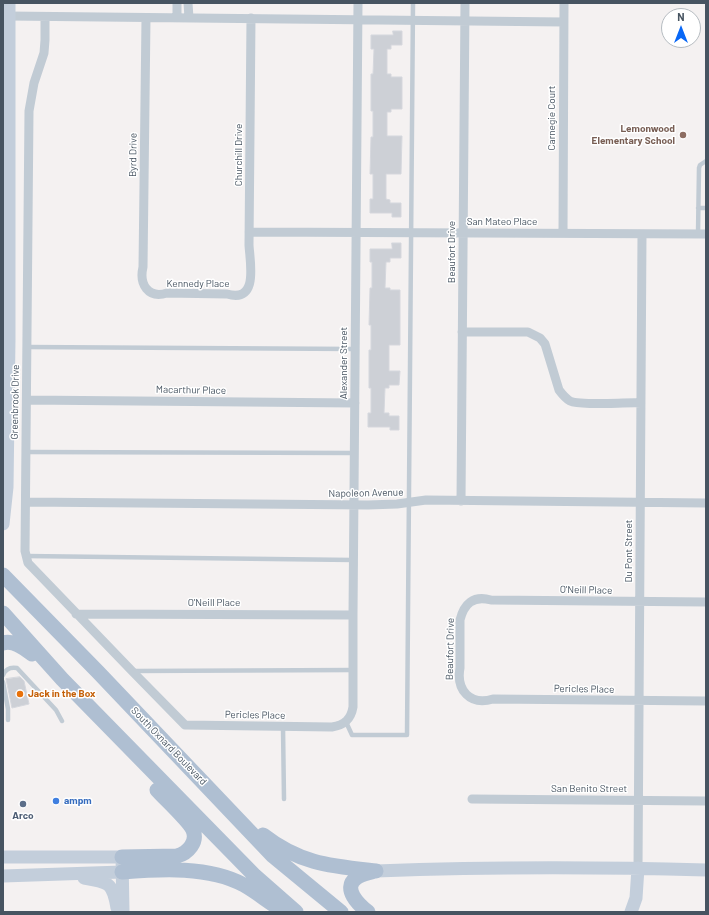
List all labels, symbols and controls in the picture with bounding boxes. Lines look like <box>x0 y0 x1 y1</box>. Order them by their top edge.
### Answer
north arrow <box>661 8 701 48</box>
text: N <box>677 10 685 23</box>
street label: Carnegie Court <box>546 86 558 150</box>
place label: Lemonwood Elementary School <box>592 123 675 146</box>
street label: Churchill Drive <box>233 124 245 186</box>
marker: Lemonwood Elementary School <box>678 130 688 140</box>
street label: Byrd Drive <box>127 133 139 177</box>
street label: San Mateo Place <box>467 216 537 228</box>
street label: Beaufort Drive <box>446 221 458 283</box>
street label: Kennedy Place <box>166 278 230 290</box>
street label: Alexander Street <box>338 327 350 399</box>
street label: Greenbrook Drive <box>8 364 22 440</box>
street label: Macarthur Place <box>156 383 226 397</box>
street label: Napoleon Avenue <box>328 486 404 500</box>
street label: Du Pont Street <box>623 520 635 582</box>
street label: O'Neill Place <box>560 584 612 596</box>
street label: O'Neill Place <box>188 597 240 609</box>
street label: Beaufort Drive <box>443 618 457 680</box>
street label: Pericles Place <box>554 682 614 696</box>
place label: Jack in the Box <box>28 688 95 700</box>
marker: Jack in the Box <box>15 689 25 699</box>
street label: South Oxnard Boulevard <box>129 705 209 787</box>
street label: Pericles Place <box>225 708 285 722</box>
street label: San Benito Street <box>551 783 627 795</box>
place label: ampm <box>64 795 92 807</box>
marker: ampm <box>51 796 61 806</box>
marker: Arco <box>18 799 28 809</box>
place label: Arco <box>12 810 34 822</box>

